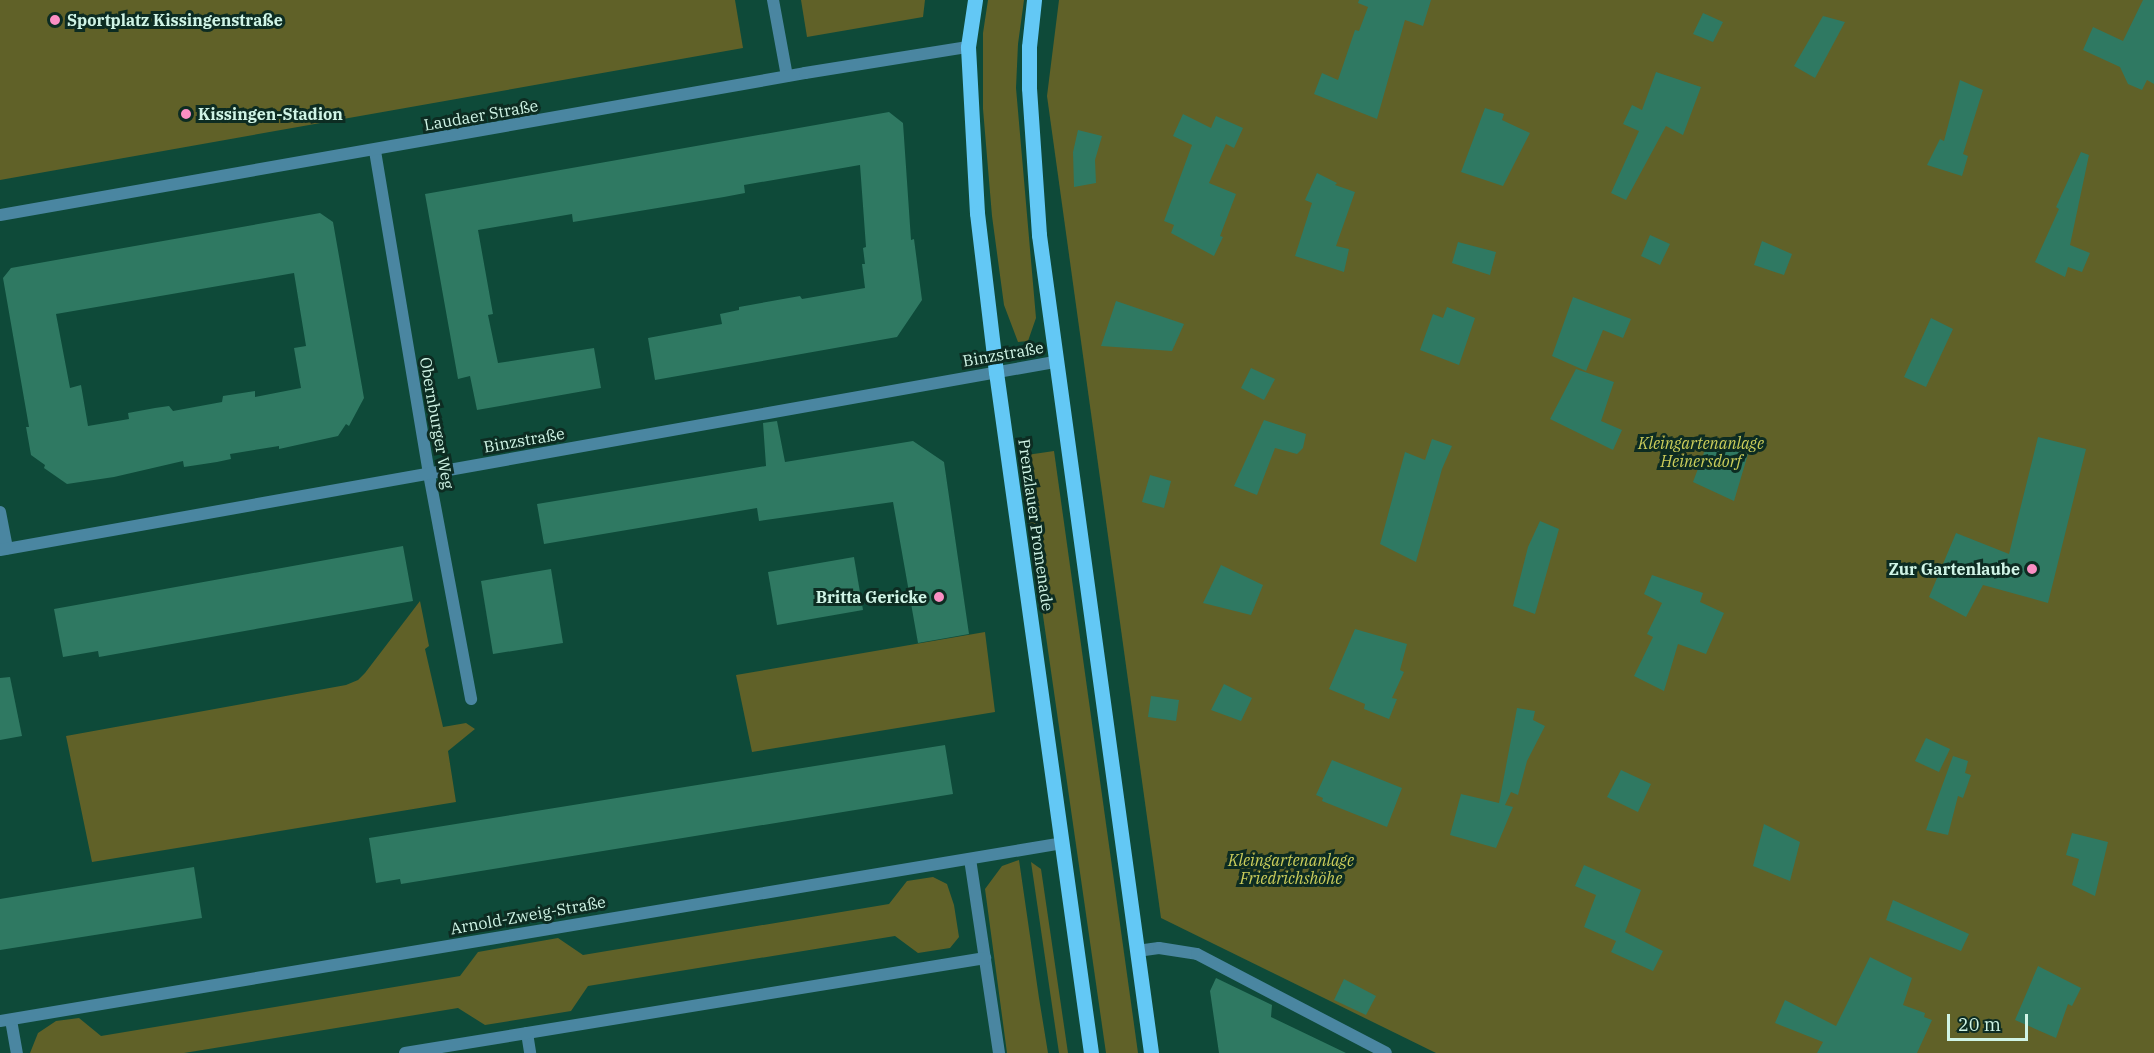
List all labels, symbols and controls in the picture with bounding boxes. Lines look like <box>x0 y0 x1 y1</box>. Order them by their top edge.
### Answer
place label: Sportplatz Kissingenstraße <box>67 10 283 30</box>
marker: Sportplatz Kissingenstraße <box>48 13 62 27</box>
street label: Laudaer Straße <box>422 96 540 134</box>
place label: Kissingen-Stadion <box>198 104 343 124</box>
marker: Kissingen-Stadion <box>179 107 193 121</box>
street label: Binzstraße <box>961 337 1045 371</box>
street label: Obernburger Weg <box>416 356 458 490</box>
street label: Binzstraße <box>482 423 566 457</box>
park label: Kleingartenanlage Heinersdorf <box>1638 433 1764 471</box>
street label: Prenzlauer Promenade <box>1014 438 1058 612</box>
place label: Zur Gartenlaube <box>1888 559 2020 579</box>
marker: Zur Gartenlaube <box>2025 562 2039 576</box>
place label: Britta Gericke <box>816 587 927 607</box>
marker: Britta Gericke <box>932 590 946 604</box>
park label: Kleingartenanlage Friedrichshöhe <box>1228 850 1354 888</box>
street label: Arnold-Zweig-Straße <box>449 892 607 938</box>
scale bar <box>1950 1002 2031 1040</box>
text: 20 m <box>1958 1013 2001 1036</box>

